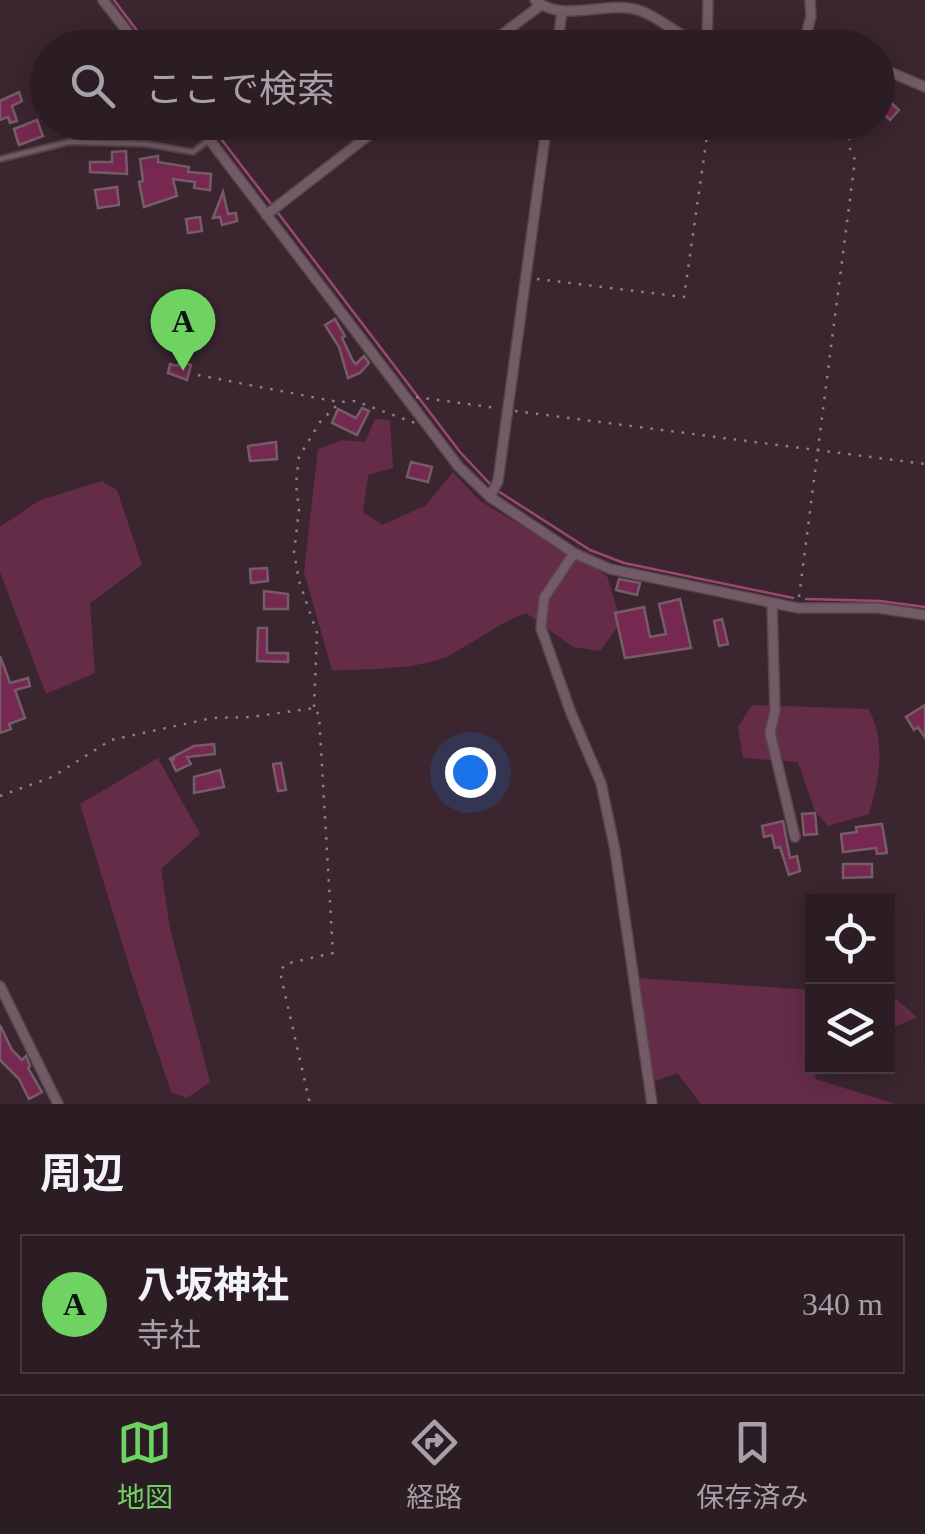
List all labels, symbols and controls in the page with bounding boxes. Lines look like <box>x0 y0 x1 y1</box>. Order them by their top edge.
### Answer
search box <box>30 30 895 140</box>
icon: search <box>65 58 120 113</box>
text: ここで検索 <box>145 68 335 110</box>
pin: A <box>150 288 216 371</box>
your location <box>445 747 496 798</box>
map controls <box>805 894 895 1074</box>
button: locate <box>805 894 895 984</box>
button: layers <box>805 984 895 1074</box>
text: 周辺 <box>40 1151 124 1197</box>
text: 八坂神社 <box>137 1264 289 1306</box>
text: A <box>63 1286 86 1322</box>
text: 340 m <box>802 1286 883 1322</box>
text: 寺社 <box>137 1317 201 1353</box>
tab: 地図 <box>117 1415 173 1515</box>
tab: 経路 <box>406 1415 462 1515</box>
tab: 保存済み <box>696 1415 808 1515</box>

